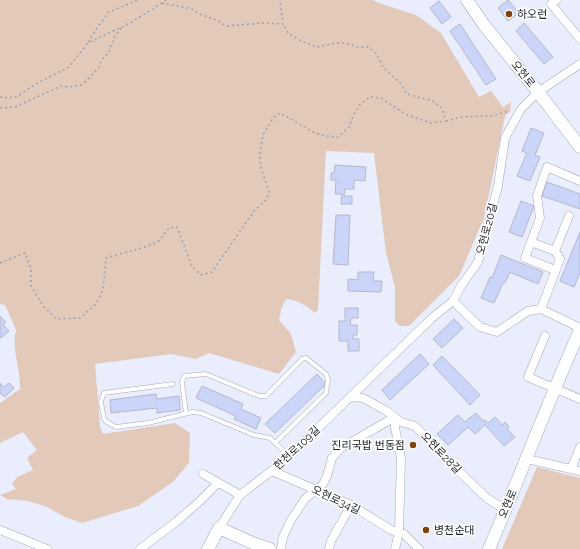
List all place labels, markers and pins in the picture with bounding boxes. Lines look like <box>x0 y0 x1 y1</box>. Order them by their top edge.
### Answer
place label: 하오런 <box>517 8 547 21</box>
marker: 하오런 <box>504 9 514 19</box>
place label: 진리국밥 번동점 <box>331 439 405 452</box>
marker: 진리국밥 번동점 <box>408 440 418 450</box>
place label: 병천순대 <box>434 524 474 537</box>
marker: 병천순대 <box>421 525 431 535</box>

